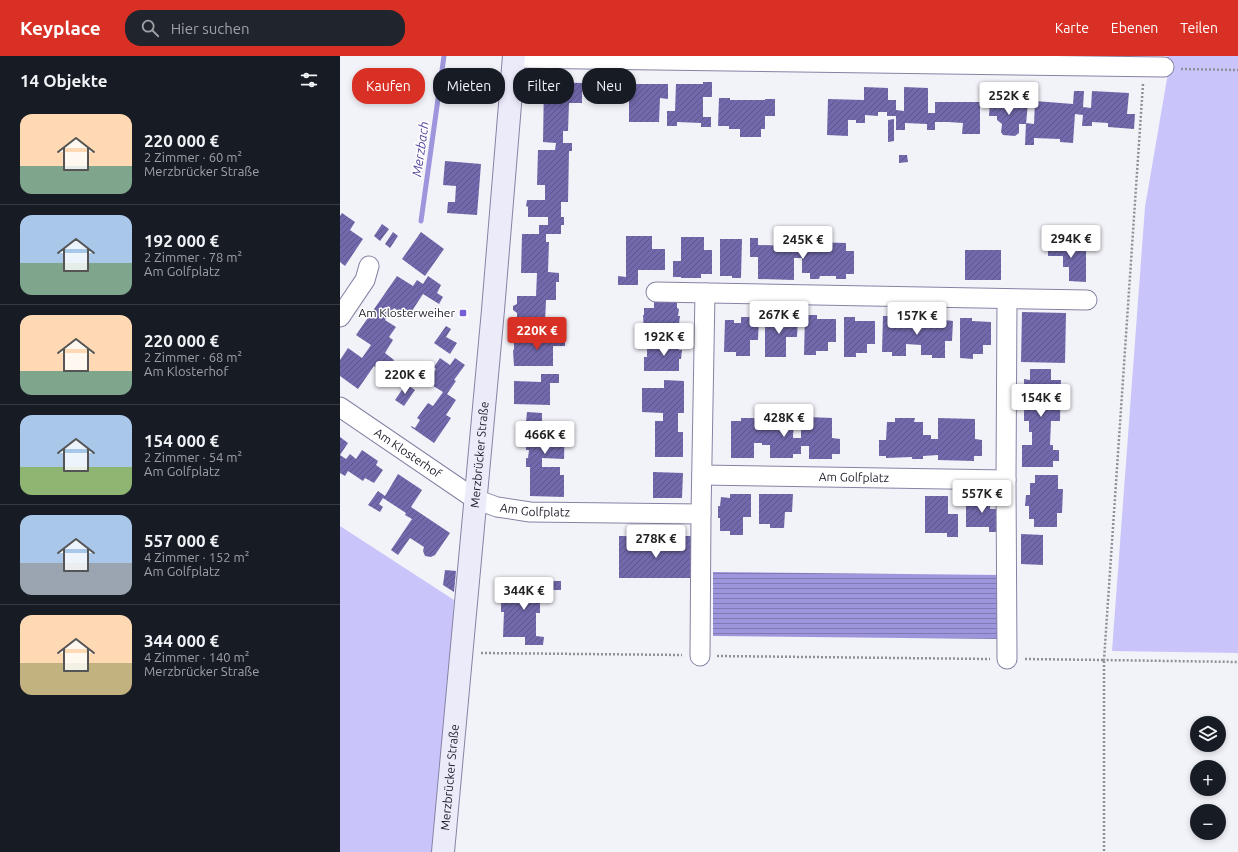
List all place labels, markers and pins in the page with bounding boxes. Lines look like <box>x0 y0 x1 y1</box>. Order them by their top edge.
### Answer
pin: 252K € <box>976 82 1042 116</box>
pin: 294K € <box>1038 225 1104 259</box>
pin: 245K € <box>770 226 836 260</box>
pin: 267K € <box>746 301 812 335</box>
pin: 157K € <box>884 302 950 336</box>
place label: Am Klosterweiher <box>358 306 455 319</box>
marker: Am Klosterweiher <box>458 308 468 318</box>
pin: 220K € <box>504 317 570 351</box>
pin: 192K € <box>631 323 697 357</box>
pin: 220K € <box>372 361 438 395</box>
pin: 154K € <box>1008 384 1074 418</box>
pin: 428K € <box>751 404 817 438</box>
pin: 466K € <box>512 421 578 455</box>
pin: 557K € <box>949 480 1015 514</box>
pin: 278K € <box>623 525 689 559</box>
pin: 344K € <box>491 577 557 611</box>

